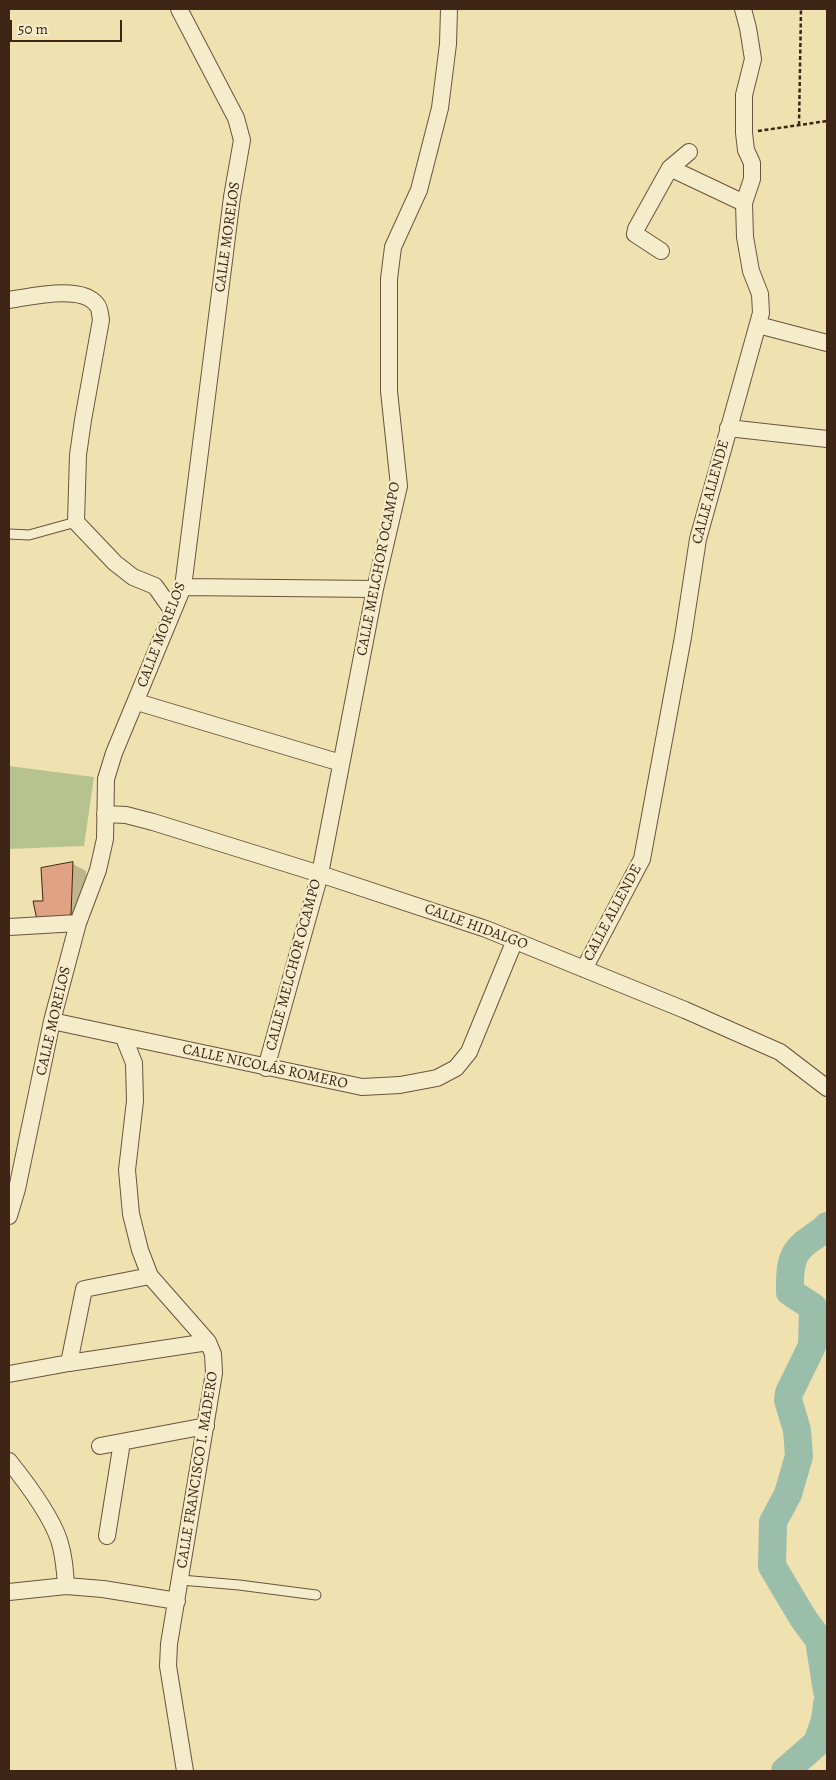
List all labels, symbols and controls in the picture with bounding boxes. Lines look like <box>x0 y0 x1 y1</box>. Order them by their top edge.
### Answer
scale bar <box>12 10 125 42</box>
text: 50 m <box>18 19 48 39</box>
street label: CALLE MORELOS <box>211 181 245 293</box>
street label: CALLE ALLENDE <box>688 438 734 546</box>
street label: CALLE MELCHOR OCAMPO <box>353 480 405 658</box>
street label: CALLE MORELOS <box>134 580 190 690</box>
street label: CALLE ALLENDE <box>580 862 646 964</box>
street label: CALLE MELCHOR OCAMPO <box>262 877 326 1053</box>
street label: CALLE HIDALGO <box>422 900 530 954</box>
street label: CALLE MORELOS <box>33 965 75 1077</box>
street label: CALLE NICOLÁS ROMERO <box>181 1041 349 1093</box>
street label: CALLE FRANCISCO I. MADERO <box>174 1370 222 1570</box>

